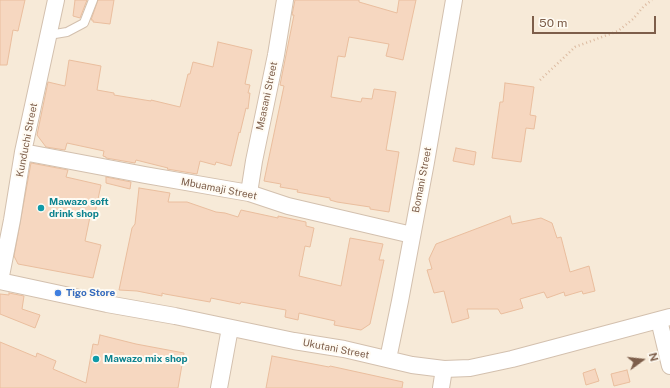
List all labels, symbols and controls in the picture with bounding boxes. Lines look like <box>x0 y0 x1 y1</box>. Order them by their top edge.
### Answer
scale bar <box>534 8 658 34</box>
text: 50 m <box>539 16 567 30</box>
street label: Msasani Street <box>254 61 280 131</box>
street label: Kunduchi Street <box>14 102 40 178</box>
street label: Bomani Street <box>410 146 434 214</box>
street label: Mbuamaji Street <box>180 176 258 202</box>
place label: Mawazo soft drink shop <box>49 196 109 220</box>
marker: Mawazo soft drink shop <box>36 203 46 213</box>
place label: Tigo Store <box>66 287 115 299</box>
marker: Tigo Store <box>53 288 63 298</box>
street label: Ukutani Street <box>302 337 370 361</box>
north arrow <box>622 340 662 380</box>
text: N <box>647 351 660 363</box>
place label: Mawazo mix shop <box>104 353 188 365</box>
marker: Mawazo mix shop <box>91 354 101 364</box>

